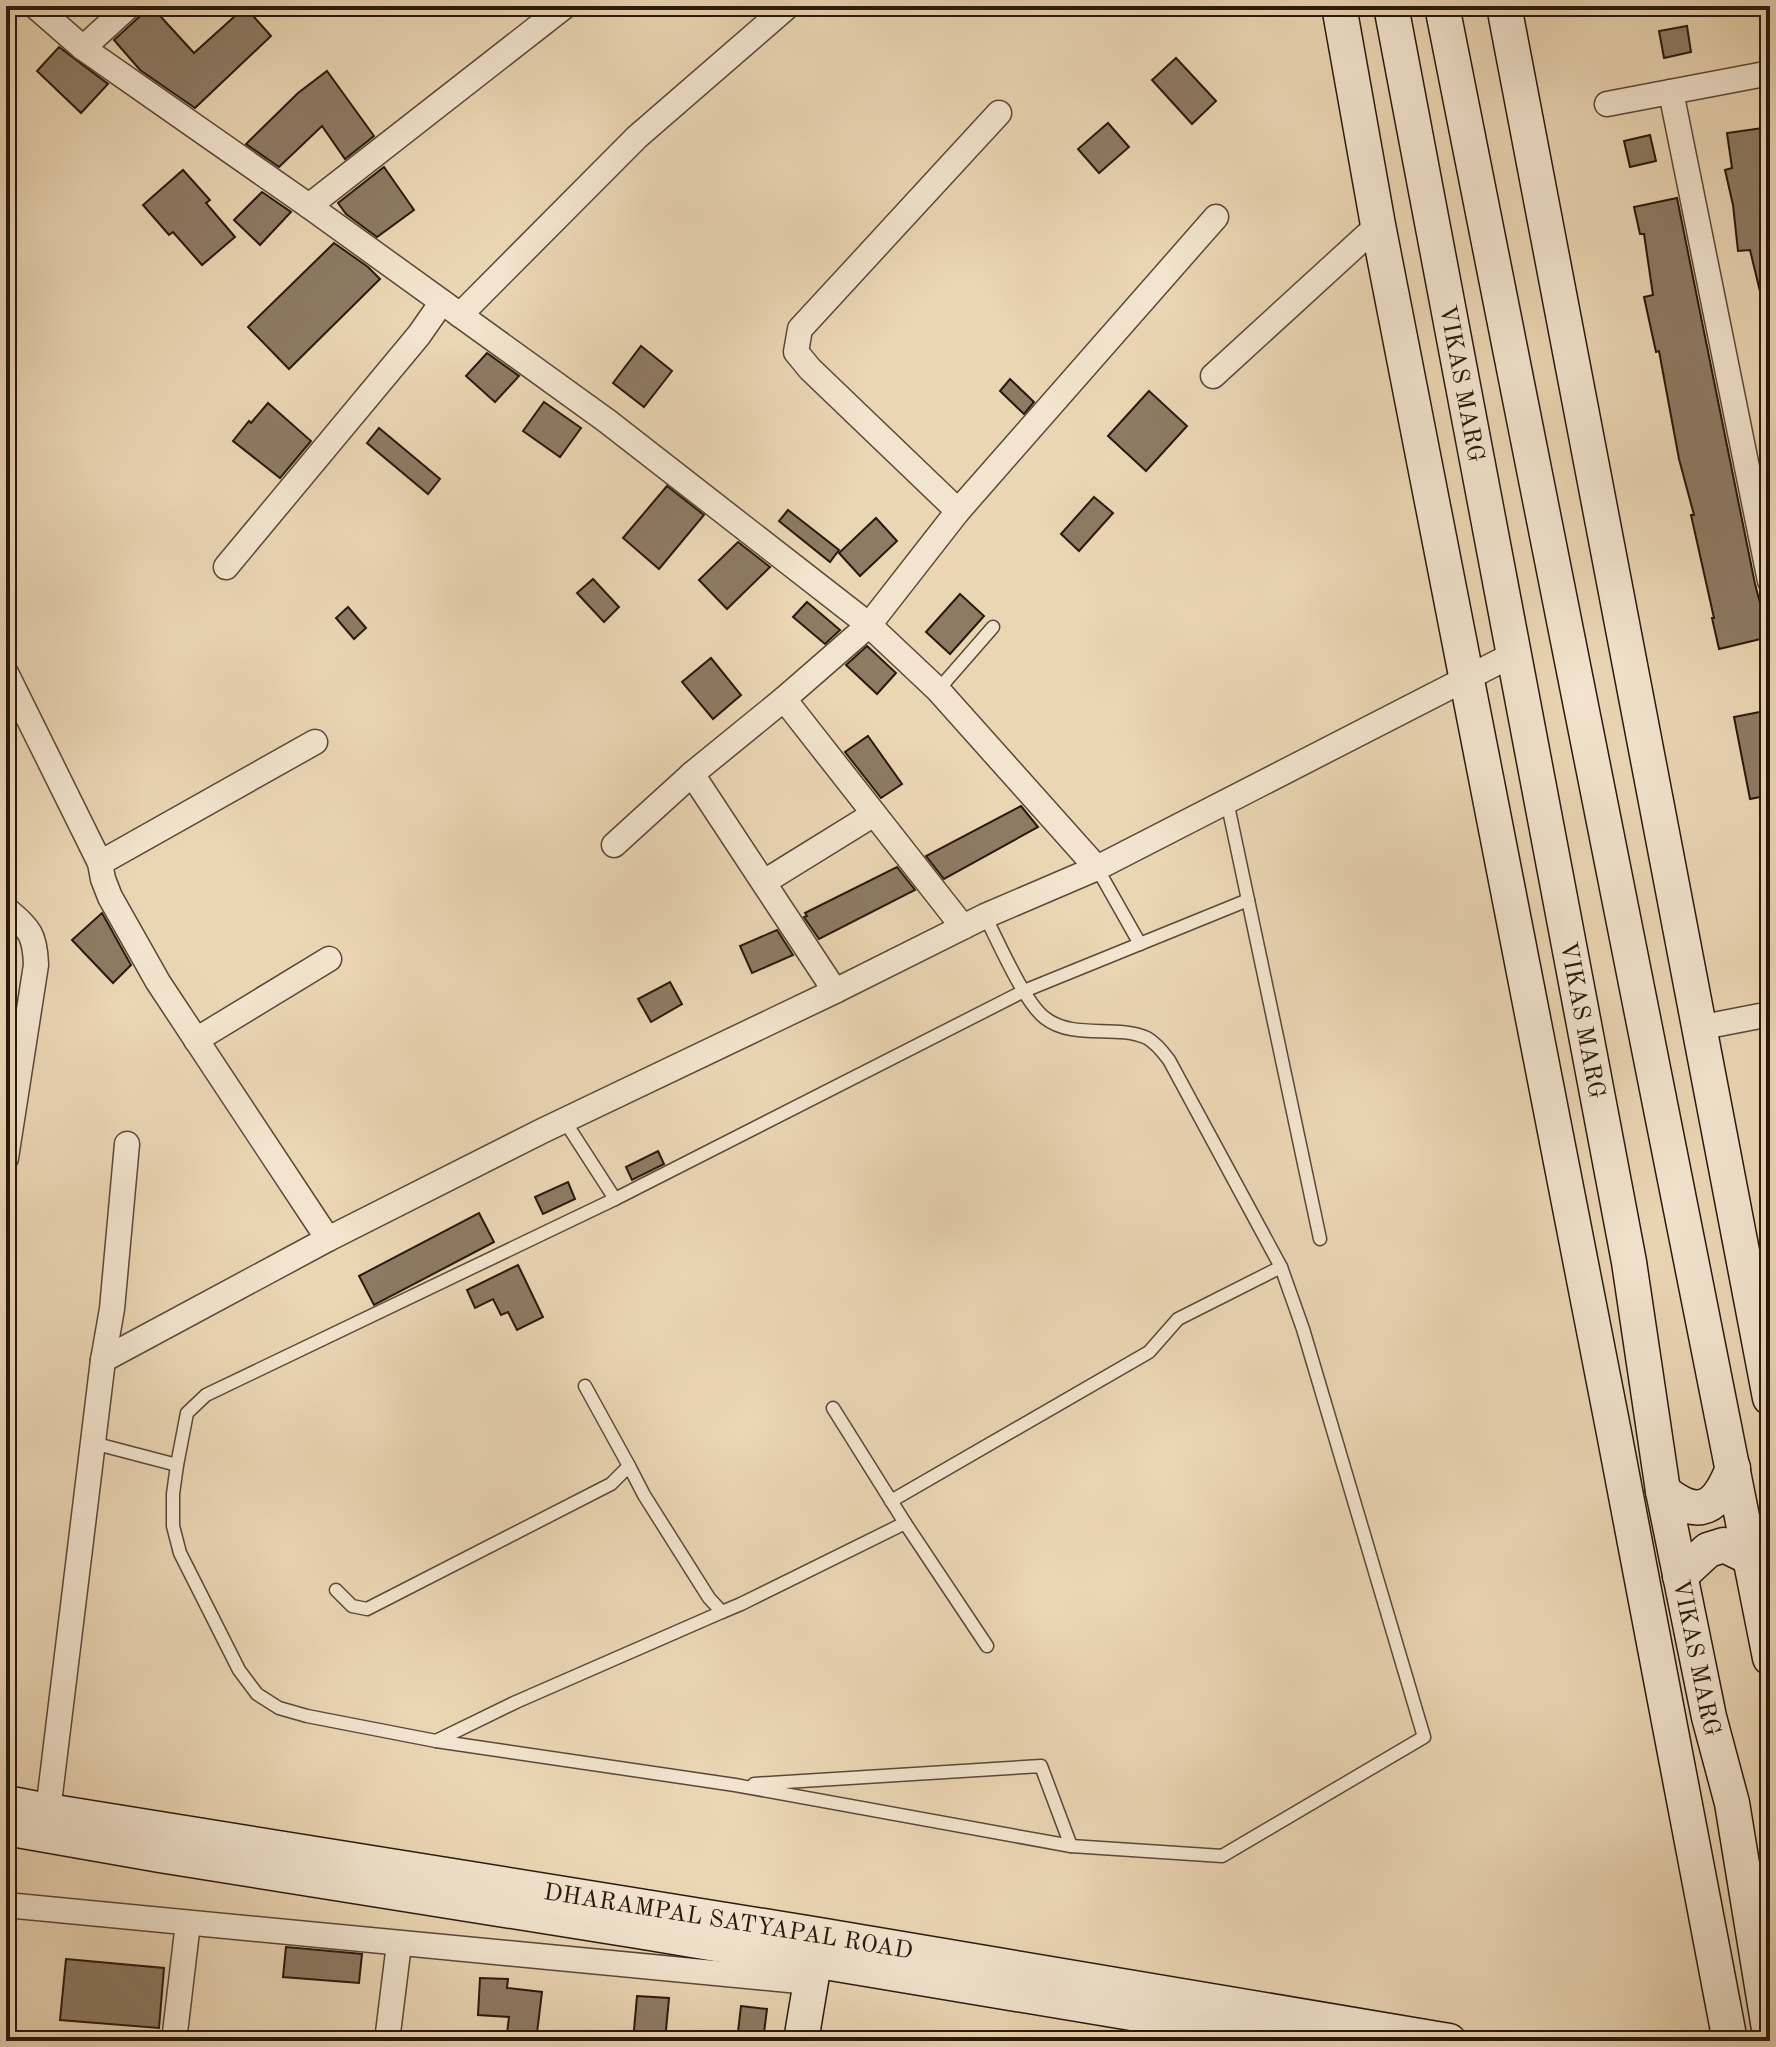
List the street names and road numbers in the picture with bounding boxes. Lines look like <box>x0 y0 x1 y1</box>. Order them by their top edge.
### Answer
street label: VIKAS MARG <box>1434 303 1487 464</box>
street label: VIKAS MARG <box>1555 940 1608 1101</box>
street label: VIKAS MARG <box>1667 1578 1724 1739</box>
street label: DHARAMPAL SATYAPAL ROAD <box>542 1881 915 1965</box>

